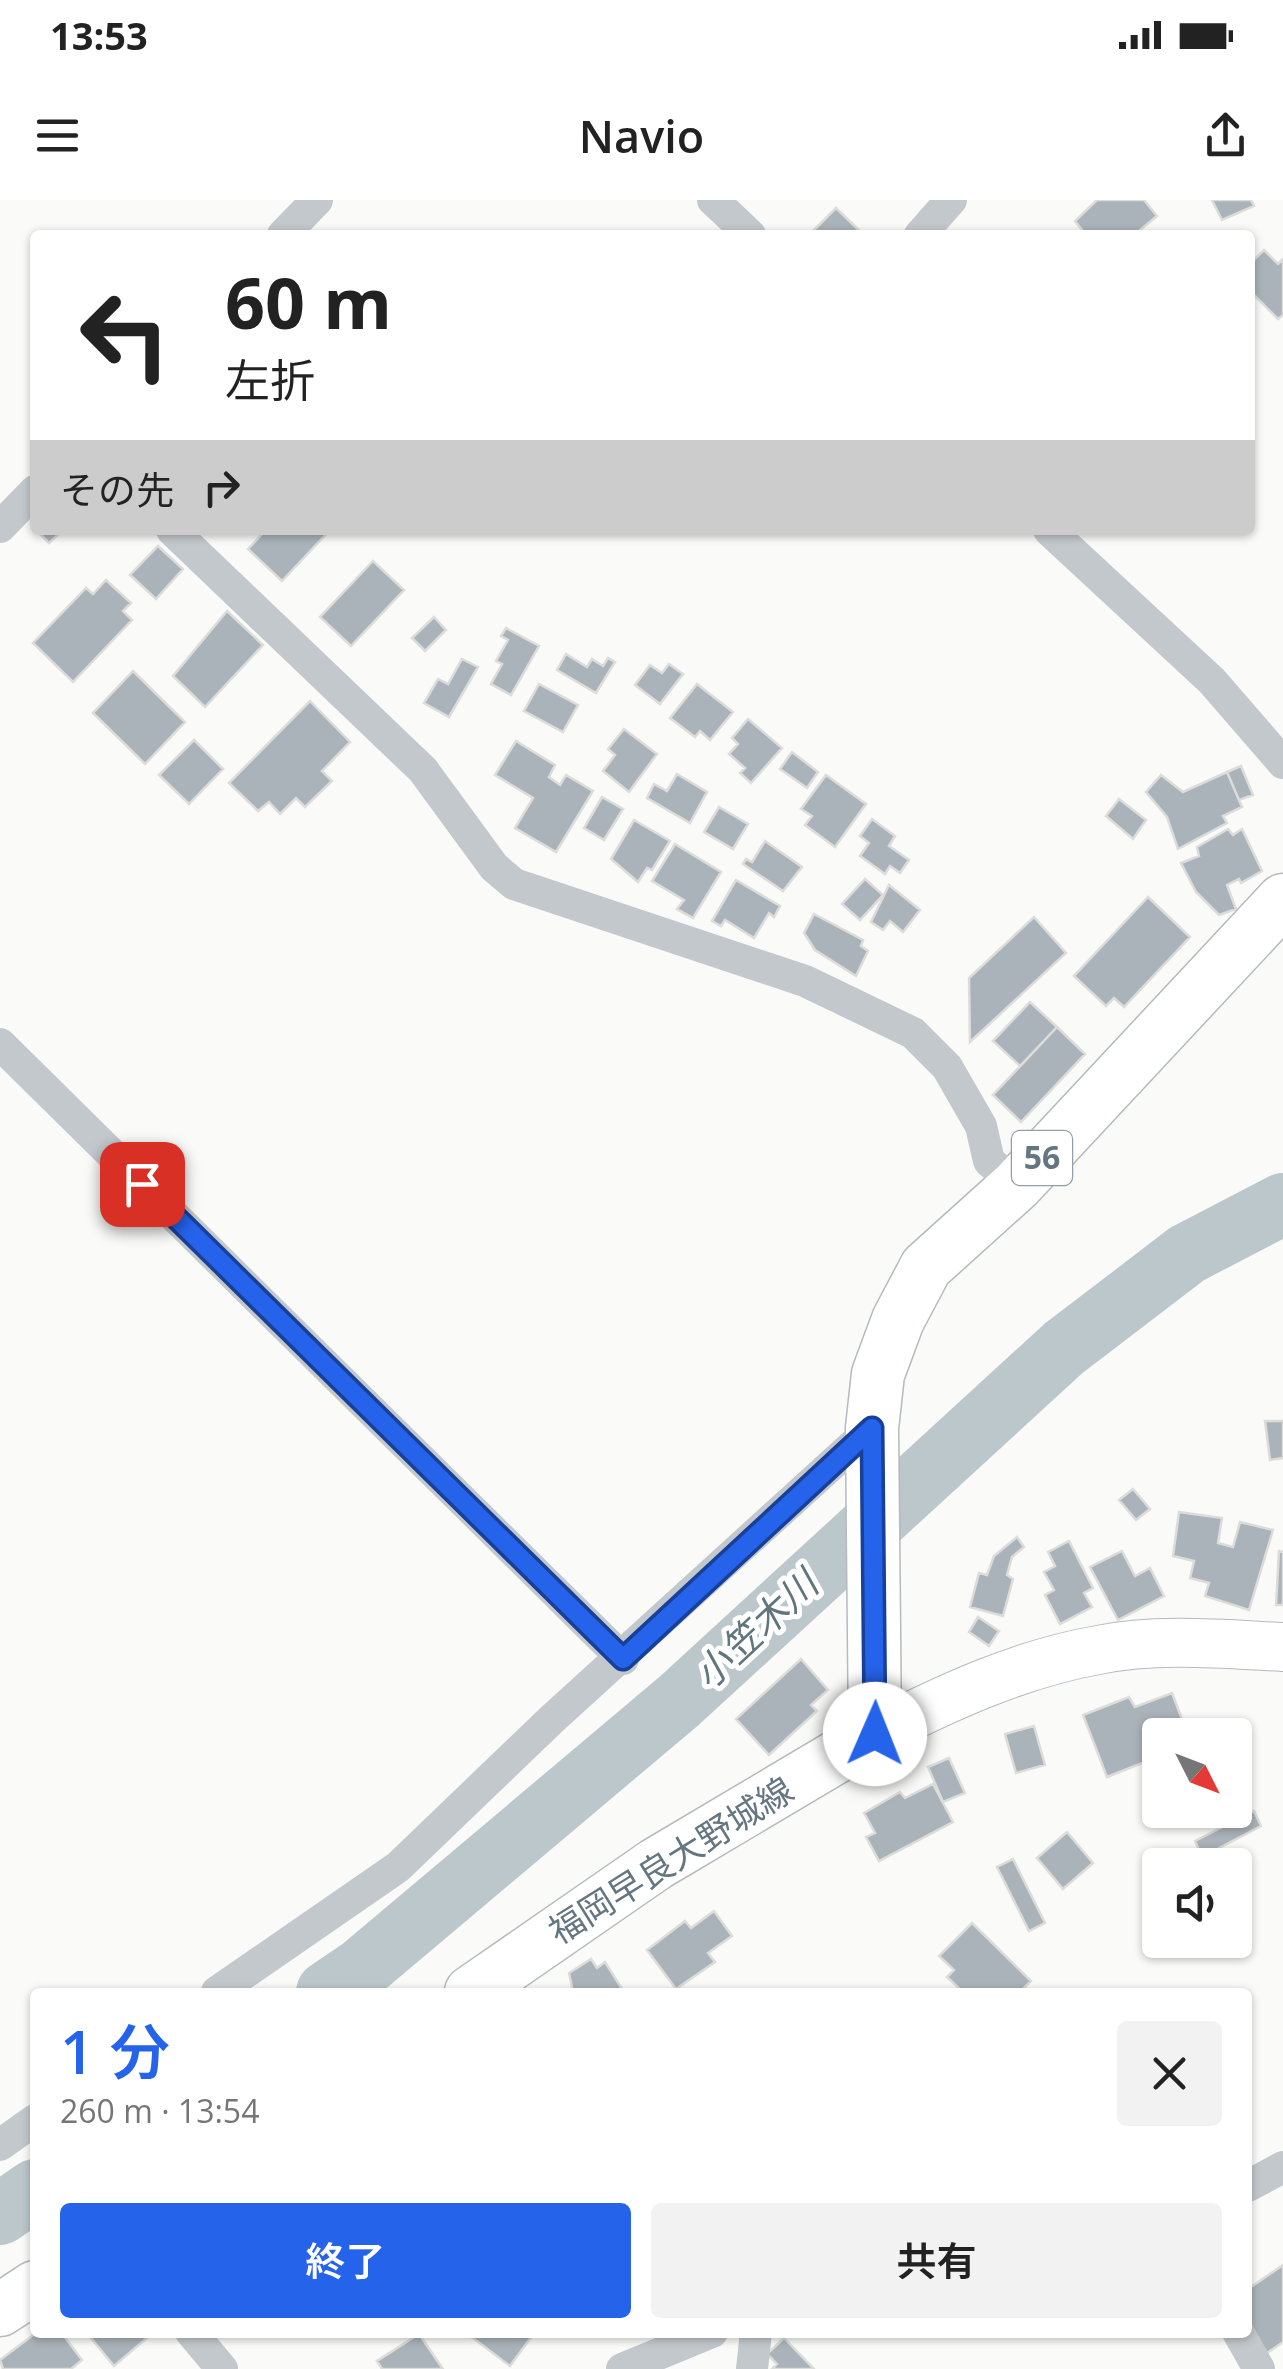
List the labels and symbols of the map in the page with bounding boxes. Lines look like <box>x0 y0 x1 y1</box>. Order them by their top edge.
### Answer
road number: 56 <box>1012 1131 1072 1185</box>
pin <box>100 1142 185 1227</box>
water label: 小笠木川 <box>681 1555 831 1699</box>
position arrow <box>823 1682 927 1786</box>
north arrow <box>1142 1718 1252 1828</box>
street label: 福岡早良大野城線 <box>539 1766 801 1954</box>

